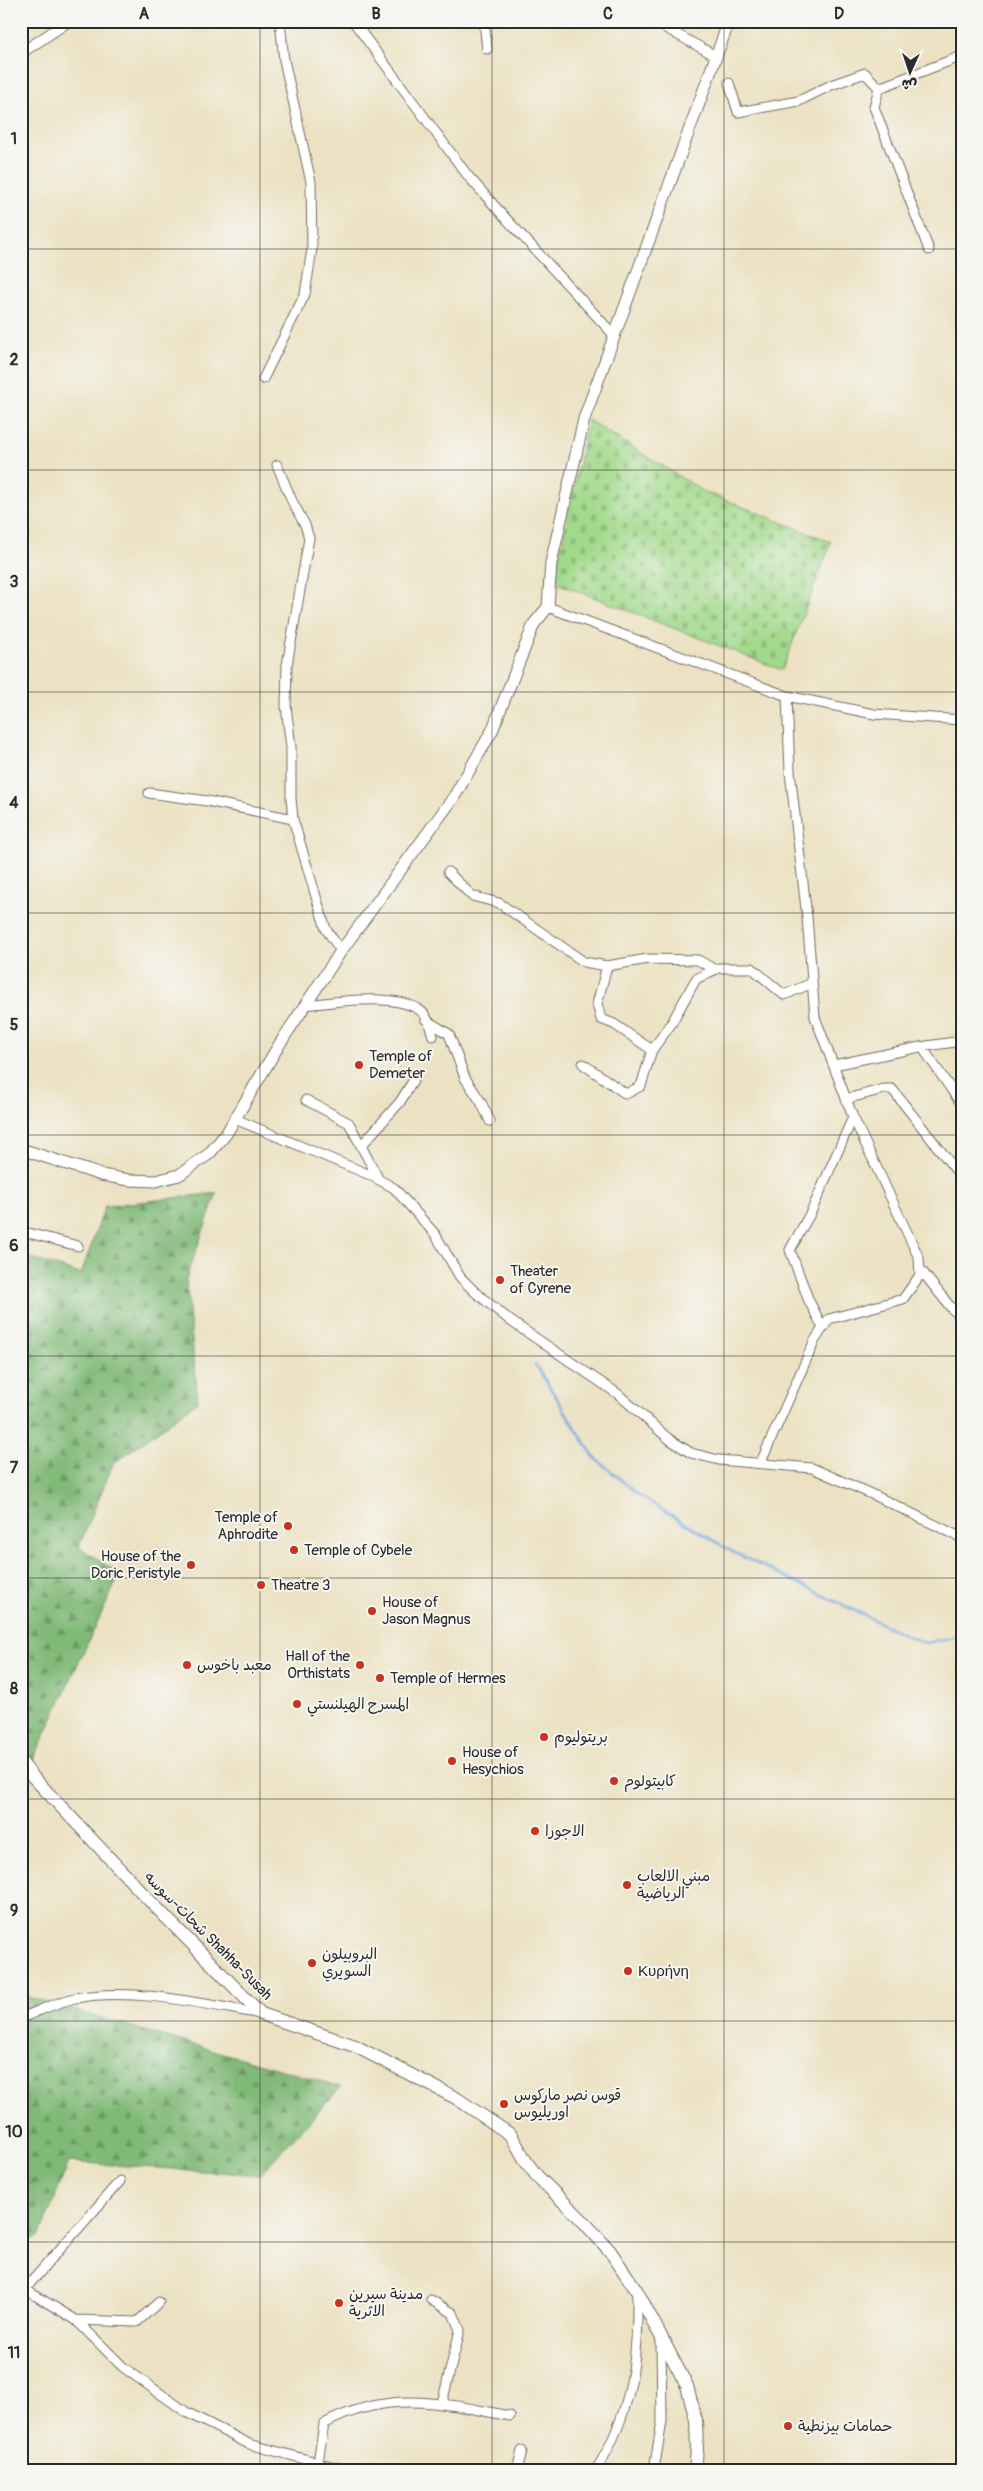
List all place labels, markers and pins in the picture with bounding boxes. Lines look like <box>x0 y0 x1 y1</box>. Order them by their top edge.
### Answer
place label: Temple of Demeter <box>369 1047 432 1083</box>
marker: Temple of Demeter <box>353 1059 365 1071</box>
place label: Theater of Cyrene <box>510 1262 572 1298</box>
marker: Theater of Cyrene <box>494 1274 506 1286</box>
place label: Temple of Aphrodite <box>215 1508 279 1544</box>
marker: Temple of Aphrodite <box>282 1520 294 1532</box>
place label: Temple of Cybele <box>304 1541 413 1560</box>
marker: Temple of Cybele <box>288 1544 300 1556</box>
place label: House of the Doric Peristyle <box>91 1547 182 1583</box>
marker: House of the Doric Peristyle <box>185 1559 197 1571</box>
place label: Theatre 3 <box>271 1576 330 1595</box>
marker: Theatre 3 <box>255 1579 267 1591</box>
place label: House of Jason Magnus <box>382 1593 471 1629</box>
marker: House of Jason Magnus <box>366 1605 378 1617</box>
place label: Hall of the Orthistats <box>285 1647 351 1683</box>
place label: معبد باخوس <box>197 1656 272 1675</box>
marker: معبد باخوس <box>181 1659 193 1671</box>
marker: Hall of the Orthistats <box>354 1659 366 1671</box>
place label: Temple of Hermes <box>390 1669 506 1688</box>
marker: Temple of Hermes <box>374 1672 386 1684</box>
place label: المسرح الهيلنستي <box>307 1695 409 1717</box>
marker: المسرح الهيلنستي <box>291 1698 303 1710</box>
place label: بريتوليوم <box>554 1728 608 1748</box>
marker: بريتوليوم <box>538 1731 550 1743</box>
place label: House of Hesychios <box>462 1743 524 1779</box>
marker: House of Hesychios <box>446 1755 458 1767</box>
place label: كابيتولوم <box>624 1772 676 1793</box>
marker: كابيتولوم <box>608 1775 620 1787</box>
place label: الاجورا <box>545 1822 584 1841</box>
marker: الاجورا <box>529 1825 541 1837</box>
place label: مبني الالعاب الرياضية <box>637 1867 710 1903</box>
marker: مبني الالعاب الرياضية <box>621 1879 633 1891</box>
place label: البروبيلون السويري <box>322 1945 377 1982</box>
marker: البروبيلون السويري <box>306 1957 318 1969</box>
place label: Κυρήνη <box>638 1962 689 1981</box>
marker: Κυρήνη <box>622 1965 634 1977</box>
place label: قوس نصر ماركوس اوريليوس <box>514 2086 621 2122</box>
marker: قوس نصر ماركوس اوريليوس <box>498 2098 510 2110</box>
place label: مدينة سيرين الاثرية <box>349 2285 423 2321</box>
marker: مدينة سيرين الاثرية <box>333 2297 345 2309</box>
place label: حمامات بيزنطية <box>798 2417 892 2436</box>
marker: حمامات بيزنطية <box>782 2420 794 2432</box>

